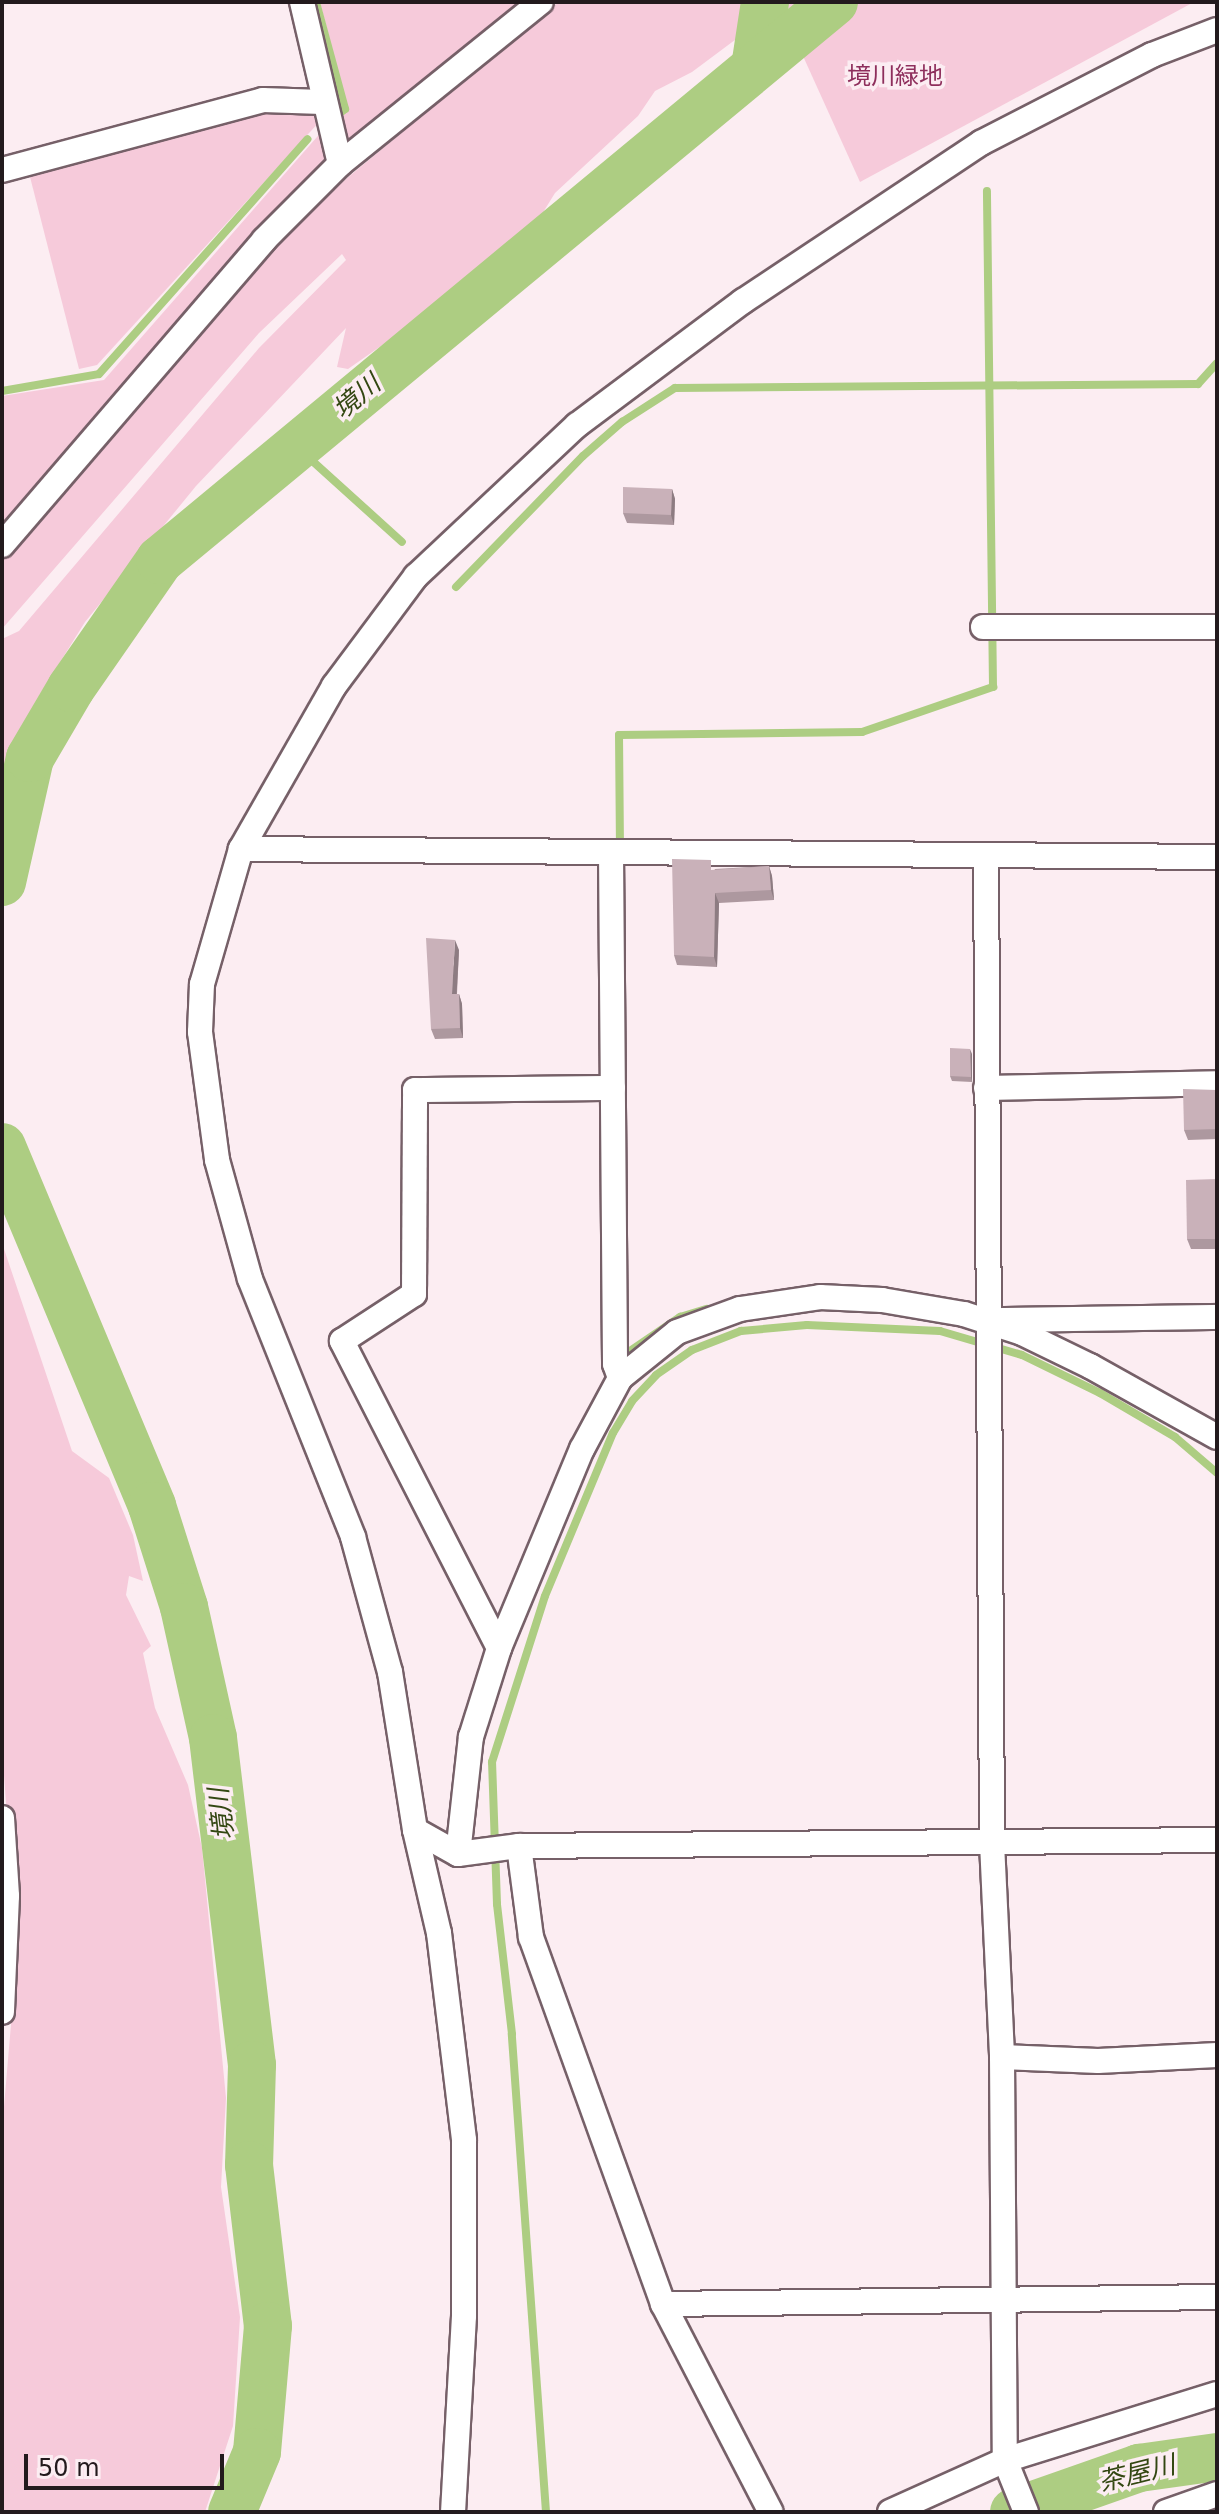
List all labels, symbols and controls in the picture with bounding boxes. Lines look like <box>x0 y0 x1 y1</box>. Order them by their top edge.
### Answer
park label: 境川緑地 <box>847 63 943 91</box>
water label: 境川 <box>327 368 387 426</box>
water label: 境川 <box>203 1786 241 1842</box>
scale bar <box>28 2438 228 2488</box>
water label: 茶屋川 <box>1095 2449 1179 2499</box>
text: 50 m <box>38 2454 100 2482</box>

